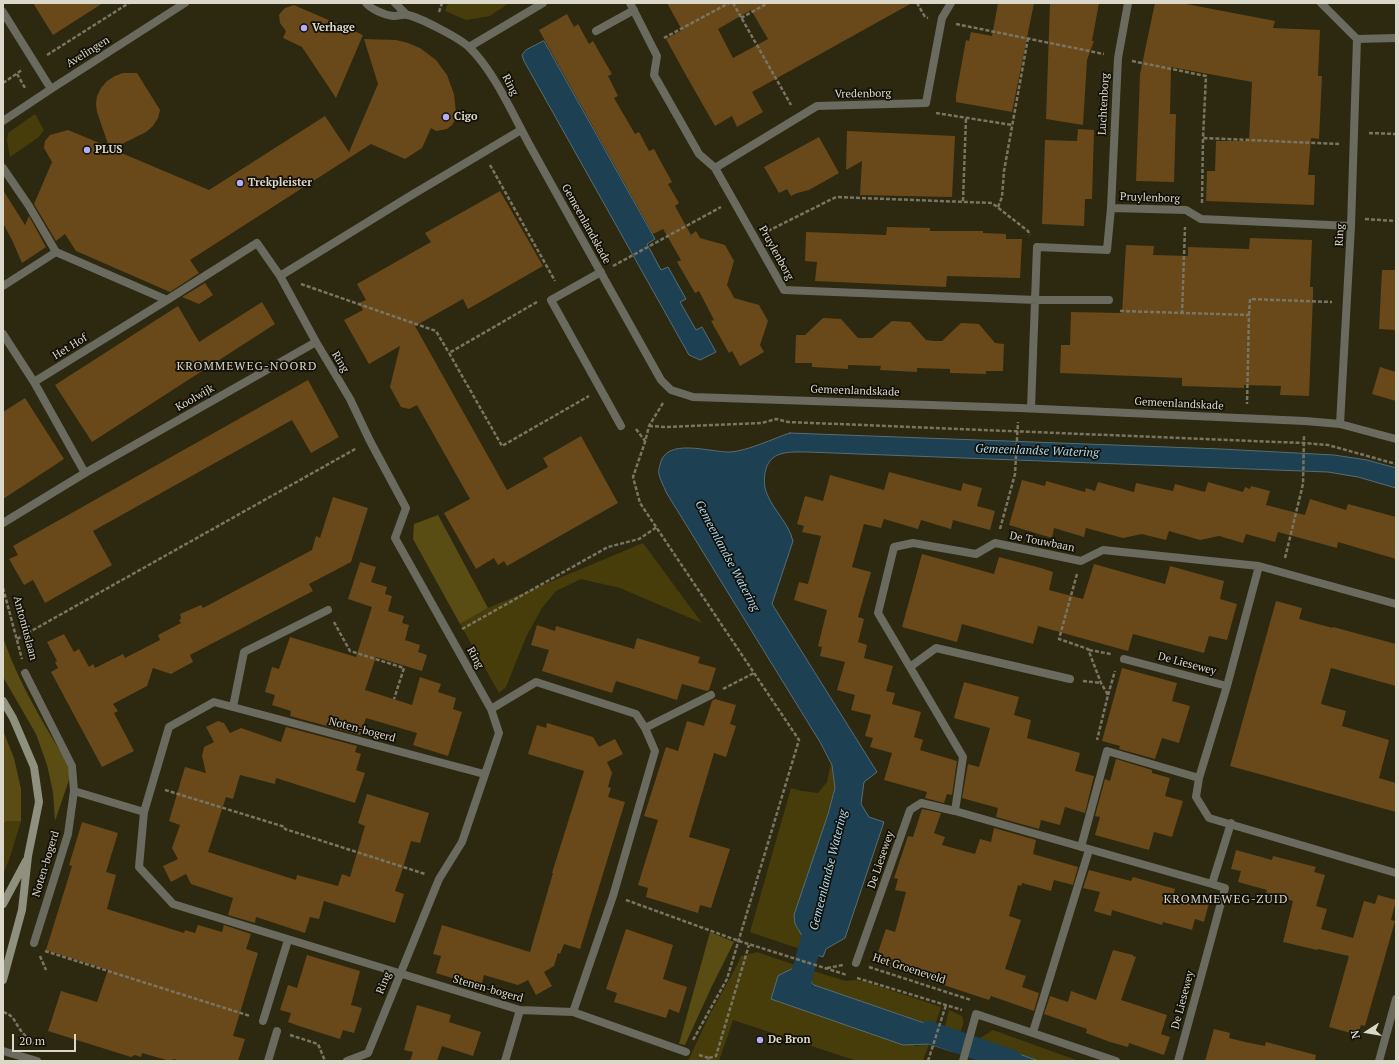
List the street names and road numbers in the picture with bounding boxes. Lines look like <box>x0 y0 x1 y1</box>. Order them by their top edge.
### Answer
street label: Avelingen <box>64 34 112 70</box>
street label: Ring <box>499 72 521 98</box>
street label: Luchtenborg <box>1096 73 1112 135</box>
street label: Vredenborg <box>835 87 891 101</box>
street label: Gemeenlandskade <box>559 182 613 266</box>
street label: Pruylenborg <box>1120 190 1180 206</box>
street label: Ring <box>1333 223 1347 247</box>
street label: Pruylenborg <box>756 224 796 282</box>
street label: Het Hof <box>50 331 90 363</box>
street label: Ring <box>329 349 351 375</box>
street label: Koolwijk <box>173 382 217 414</box>
street label: Gemeenlandskade <box>810 383 900 399</box>
street label: Gemeenlandskade <box>1134 395 1224 413</box>
street label: De Touwbaan <box>1008 529 1076 555</box>
street label: Antoniuslaan <box>10 594 40 662</box>
street label: Ring <box>464 645 486 671</box>
street label: De Liesewey <box>1156 650 1218 678</box>
street label: Noten-bogerd <box>327 715 397 745</box>
street label: Noten-bogerd <box>30 829 62 899</box>
street label: De Liesewey <box>865 830 897 890</box>
street label: Het Groeneveld <box>871 951 947 987</box>
street label: De Liesewey <box>1169 969 1197 1031</box>
street label: Ring <box>374 970 394 996</box>
street label: Stenen-bogerd <box>451 973 525 1005</box>

